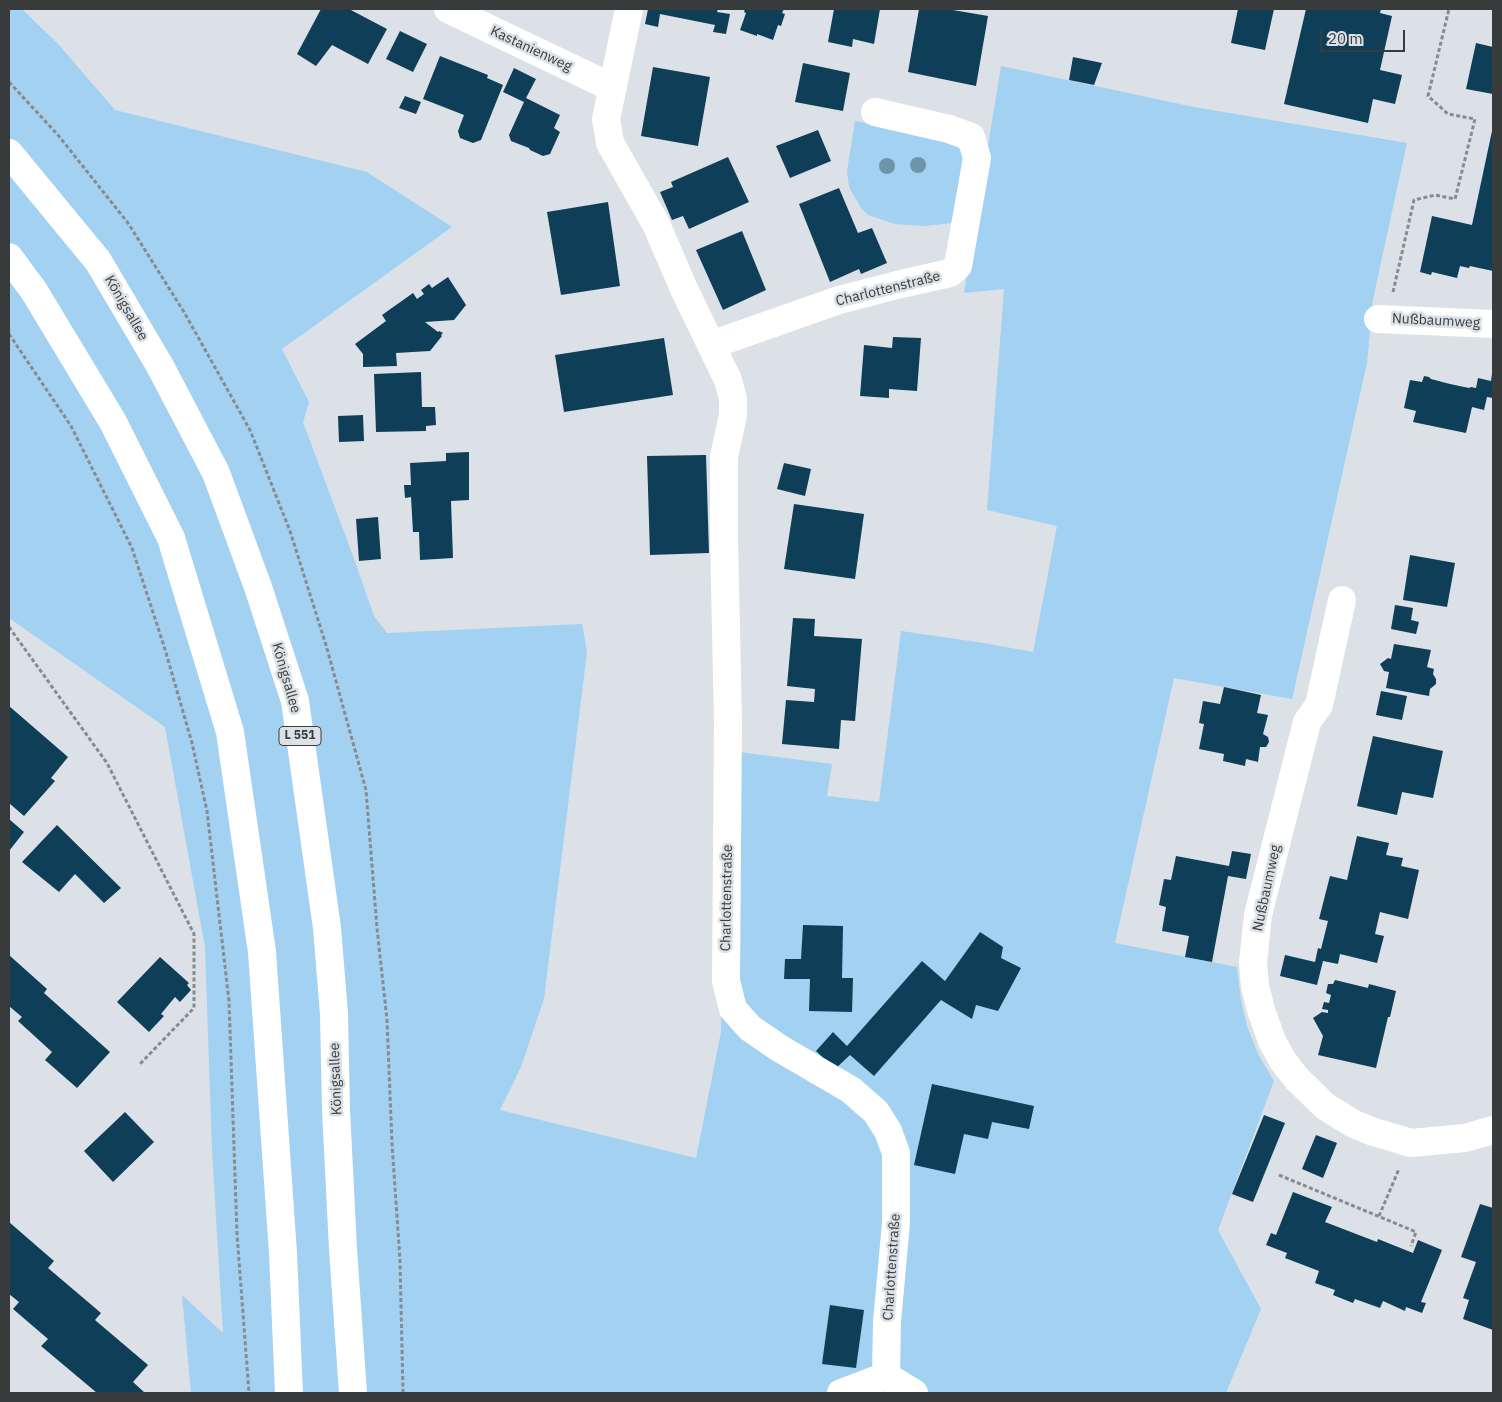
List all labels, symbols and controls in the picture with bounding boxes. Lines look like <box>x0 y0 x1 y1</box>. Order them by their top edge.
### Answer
scale bar <box>1322 20 1407 52</box>
street label: Kastanienweg <box>488 23 574 75</box>
text: 20 m <box>1328 29 1363 48</box>
street label: Charlottenstraße <box>834 268 942 310</box>
street label: Königsallee <box>101 272 151 344</box>
street label: Nußbaumweg <box>1391 310 1481 332</box>
street label: Königsallee <box>268 641 304 715</box>
road number: L 551 <box>279 726 321 746</box>
street label: Nußbaumweg <box>1250 843 1284 933</box>
street label: Charlottenstraße <box>718 844 736 952</box>
street label: Königsallee <box>326 1043 346 1115</box>
street label: Charlottenstraße <box>880 1213 904 1321</box>

